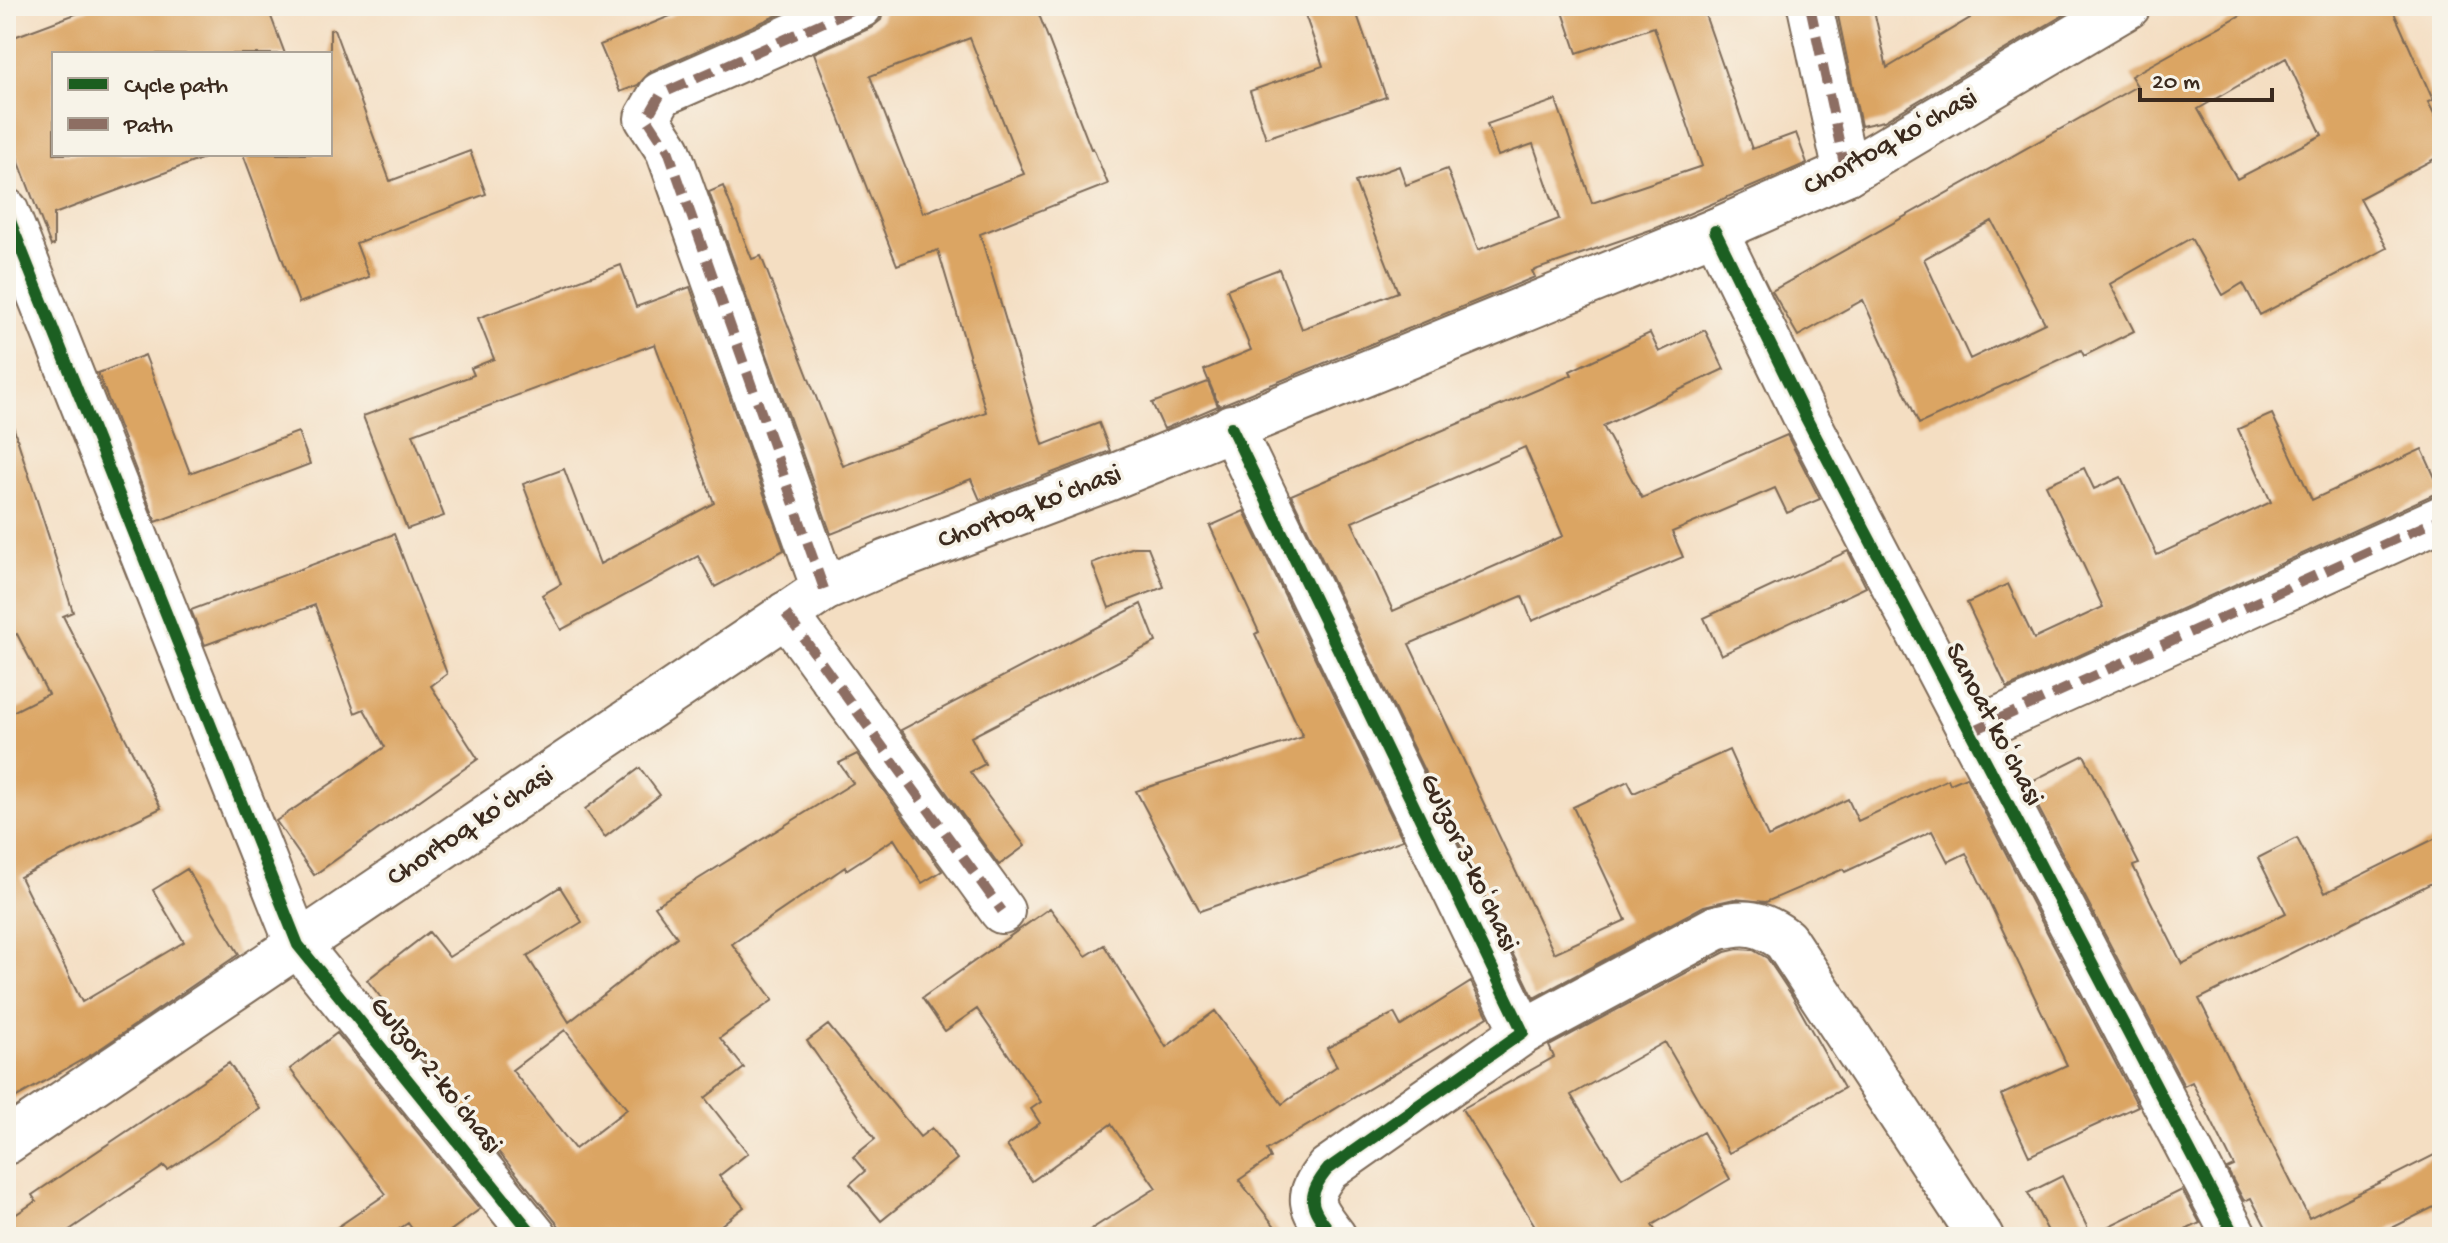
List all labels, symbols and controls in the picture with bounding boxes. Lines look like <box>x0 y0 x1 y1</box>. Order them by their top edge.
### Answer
legend <box>52 52 332 156</box>
scale bar <box>2140 52 2272 102</box>
text: 20 m <box>2152 69 2200 98</box>
text: Cycle path <box>124 73 228 102</box>
street label: Chortoq koʻchasi <box>1798 82 1984 204</box>
text: Path <box>123 113 173 142</box>
street label: Chortoq koʻchasi <box>934 458 1126 558</box>
street label: Sanoat koʻchasi <box>1936 638 2050 812</box>
street label: Chortoq koʻchasi <box>381 759 561 895</box>
street label: Gulzor 3-koʻchasi <box>1411 769 1525 957</box>
street label: Gulzor 2-koʻchasi <box>362 991 508 1161</box>

